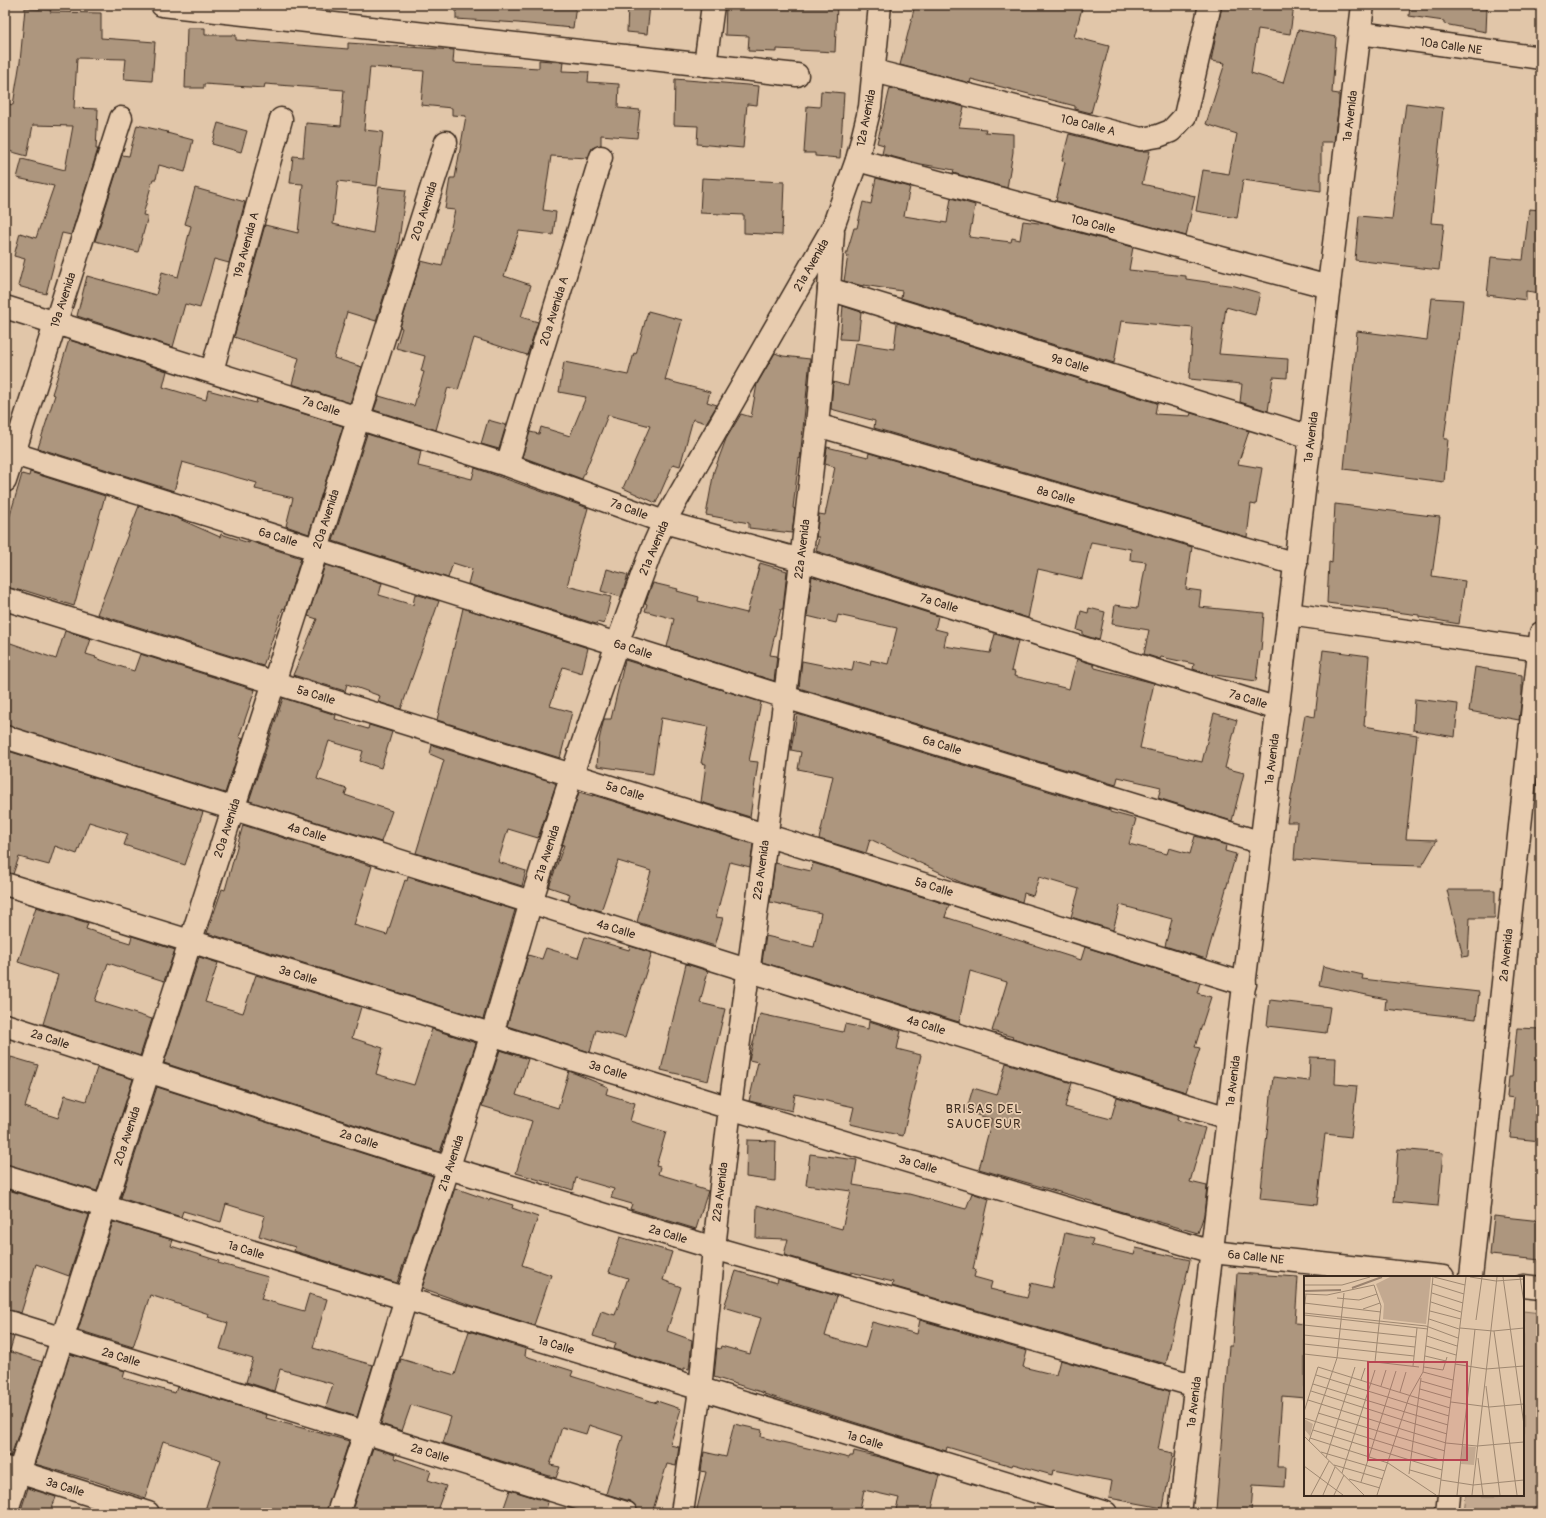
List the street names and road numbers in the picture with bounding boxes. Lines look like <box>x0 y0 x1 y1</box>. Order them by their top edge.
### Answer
street label: 10a Calle NE <box>1419 35 1483 58</box>
street label: 12a Avenida <box>854 88 879 148</box>
street label: 1a Avenida <box>1340 89 1361 142</box>
street label: 10a Calle A <box>1059 111 1117 140</box>
street label: 20a Avenida <box>408 179 441 243</box>
street label: 19a Avenida A <box>230 210 263 280</box>
street label: 10a Calle <box>1069 211 1117 238</box>
street label: 21a Avenida <box>790 236 833 294</box>
street label: 19a Avenida <box>47 270 80 330</box>
street label: 20a Avenida A <box>537 274 572 348</box>
street label: 9a Calle <box>1049 351 1091 376</box>
street label: 7a Calle <box>300 393 342 420</box>
street label: 1a Avenida <box>1301 410 1322 463</box>
street label: 8a Calle <box>1035 483 1077 508</box>
street label: 20a Avenida <box>310 487 343 551</box>
street label: 7a Calle <box>608 496 650 523</box>
street label: 21a Avenida <box>636 518 673 578</box>
street label: 22a Avenida <box>791 518 814 580</box>
street label: 6a Calle <box>257 524 299 550</box>
street label: 7a Calle <box>918 591 960 616</box>
street label: 6a Calle <box>612 636 654 663</box>
street label: 5a Calle <box>295 683 337 708</box>
street label: 7a Calle <box>1227 687 1269 712</box>
street label: 6a Calle <box>921 732 963 758</box>
street label: 1a Avenida <box>1262 732 1283 785</box>
street label: 5a Calle <box>604 779 646 804</box>
street label: 20a Avenida <box>211 796 244 860</box>
street label: 4a Calle <box>286 819 328 845</box>
street label: 21a Avenida <box>531 823 564 883</box>
street label: 22a Avenida <box>750 839 773 901</box>
street label: 5a Calle <box>913 875 955 900</box>
street label: 4a Calle <box>595 916 637 942</box>
street label: 2a Avenida <box>1496 927 1517 982</box>
street label: 3a Calle <box>277 963 319 988</box>
street label: 4a Calle <box>905 1012 947 1038</box>
street label: 2a Calle <box>29 1026 71 1053</box>
street label: 1a Avenida <box>1223 1054 1244 1107</box>
street label: 3a Calle <box>587 1058 629 1083</box>
street label: 20a Avenida <box>111 1104 144 1168</box>
street label: 2a Calle <box>338 1126 380 1153</box>
street label: 21a Avenida <box>435 1133 468 1193</box>
street label: 3a Calle <box>897 1152 939 1177</box>
street label: 22a Avenida <box>709 1161 732 1223</box>
street label: 2a Calle <box>647 1222 689 1247</box>
street label: 1a Calle <box>226 1238 266 1263</box>
street label: 6a Calle NE <box>1227 1247 1285 1268</box>
street label: 1a Calle <box>536 1333 576 1358</box>
street label: 2a Calle <box>100 1345 142 1370</box>
street label: 1a Avenida <box>1184 1375 1205 1428</box>
street label: 1a Calle <box>845 1428 885 1453</box>
street label: 2a Calle <box>409 1441 451 1466</box>
street label: 3a Calle <box>44 1475 86 1500</box>

